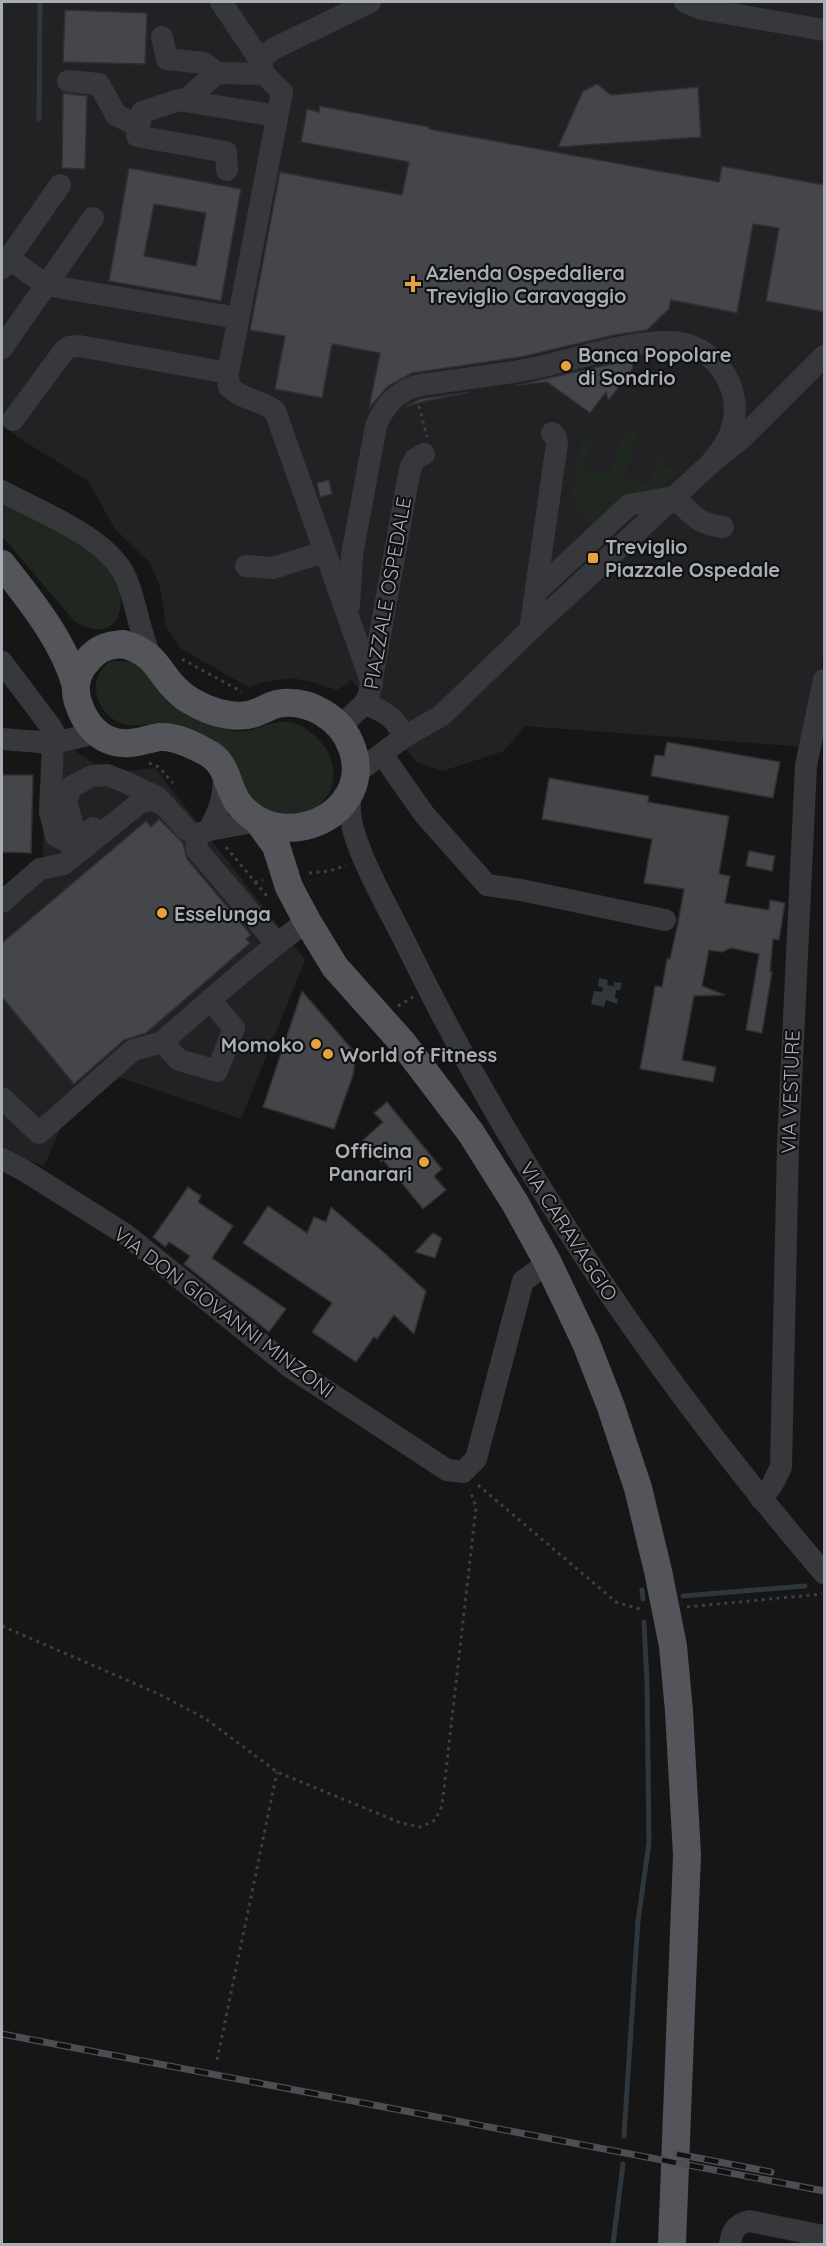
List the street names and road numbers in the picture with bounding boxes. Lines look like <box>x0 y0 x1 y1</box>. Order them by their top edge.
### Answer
street label: PIAZZALE OSPEDALE <box>358 495 416 691</box>
street label: VIA VESTURE <box>775 1030 805 1154</box>
street label: VIA CARAVAGGIO <box>515 1157 623 1305</box>
street label: VIA DON GIOVANNI MINZONI <box>109 1221 339 1403</box>

